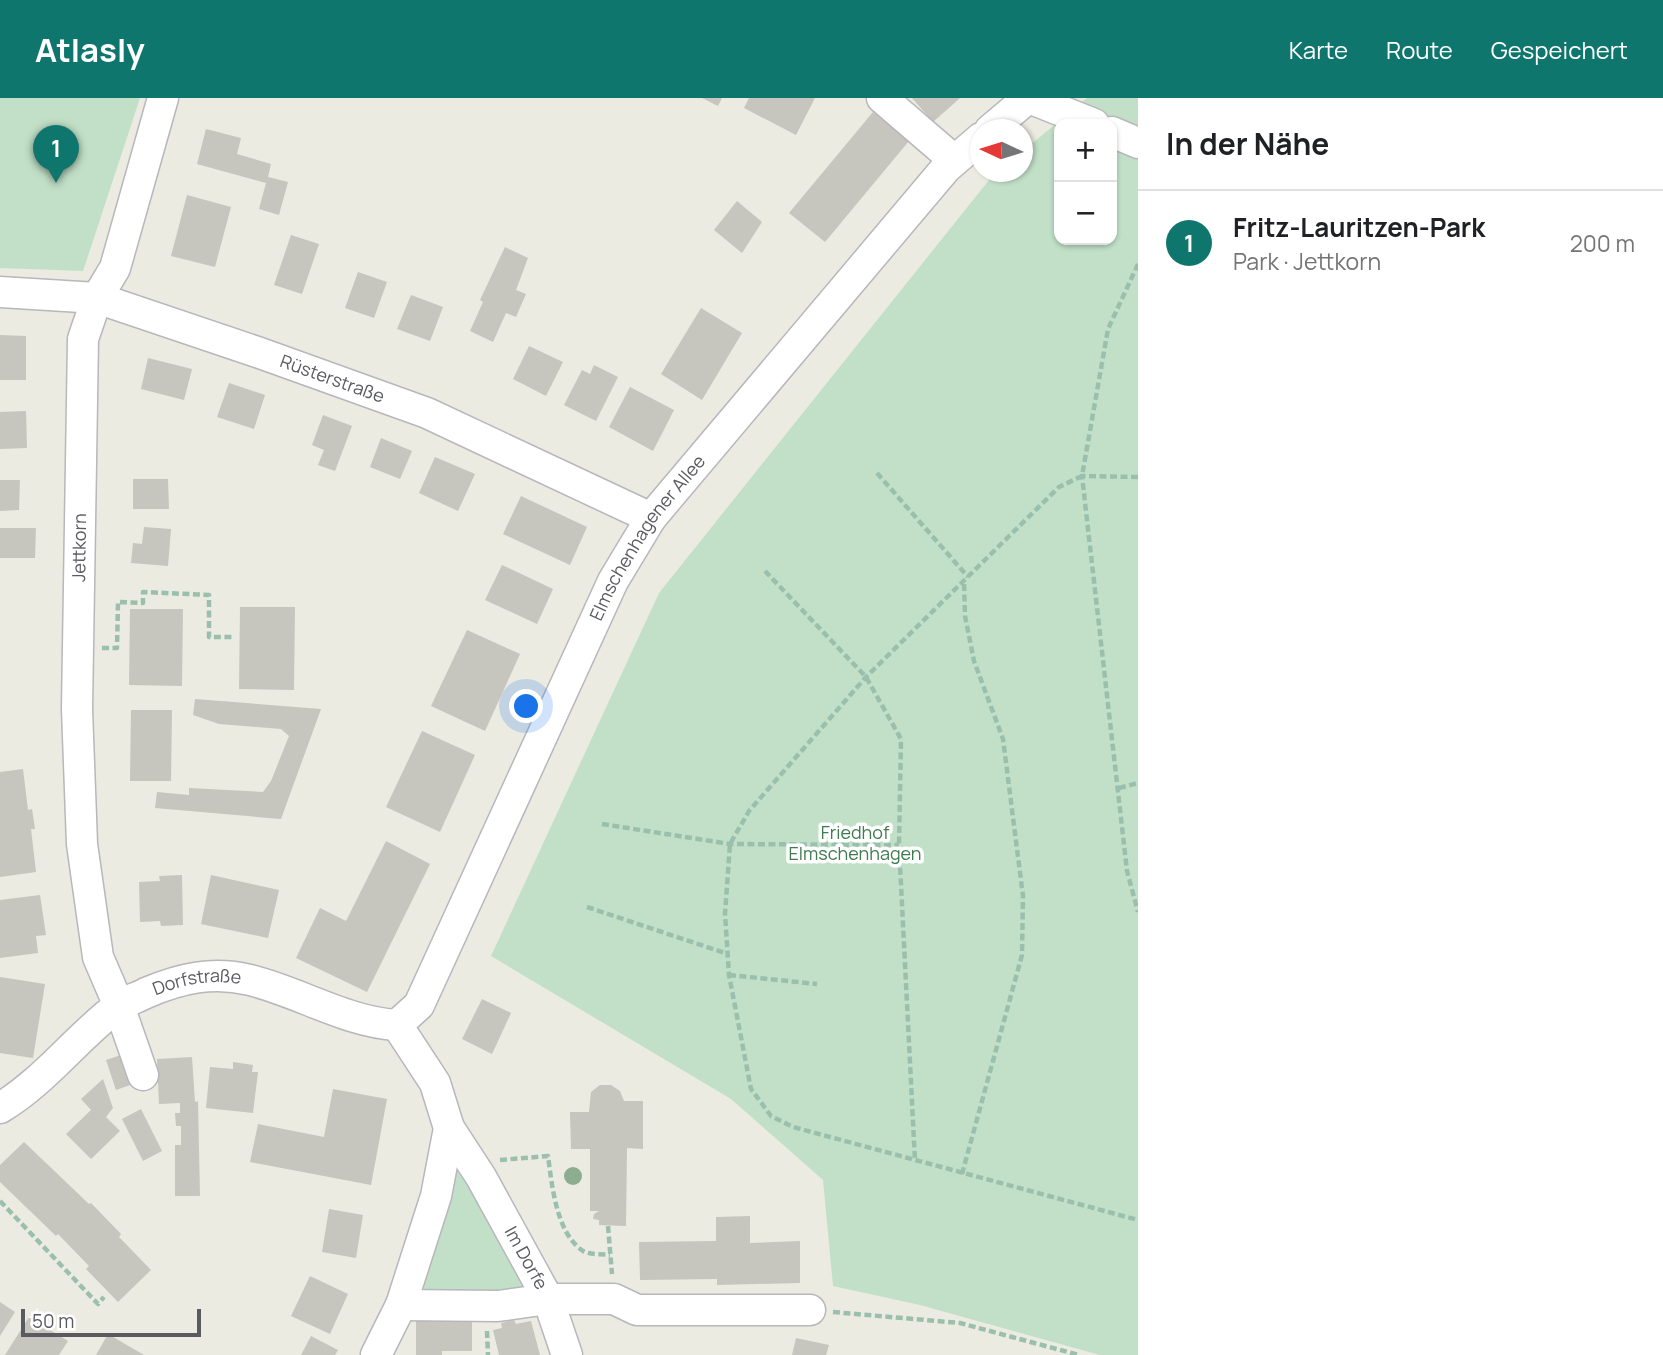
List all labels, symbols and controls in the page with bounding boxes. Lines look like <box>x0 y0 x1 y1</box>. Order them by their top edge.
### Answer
text: Atlasly <box>35 27 145 72</box>
text: Karte <box>1289 33 1348 66</box>
text: Route <box>1386 33 1453 66</box>
text: Gespeichert <box>1491 33 1628 66</box>
north arrow <box>970 119 1033 182</box>
map controls <box>1054 119 1117 245</box>
button: + <box>1054 119 1117 182</box>
text: In der Nähe <box>1166 123 1329 164</box>
pin: 1 <box>33 125 79 183</box>
button: − <box>1054 182 1117 245</box>
text: Fritz-Lauritzen-Park <box>1233 209 1485 245</box>
text: 1 <box>1184 227 1194 259</box>
text: 200 m <box>1570 227 1635 259</box>
text: Park · Jettkorn <box>1233 245 1381 277</box>
street label: Rüsterstraße <box>277 348 388 408</box>
street label: Elmschenhagener Allee <box>584 450 710 624</box>
street label: Jettkorn <box>66 513 91 582</box>
your location <box>509 689 543 723</box>
park label: Friedhof Elmschenhagen <box>788 820 922 865</box>
street label: Dorfstraße <box>149 963 243 1000</box>
street label: Im Dorfe <box>500 1222 554 1293</box>
scale bar <box>21 1306 201 1338</box>
text: 50 m <box>32 1308 74 1334</box>

